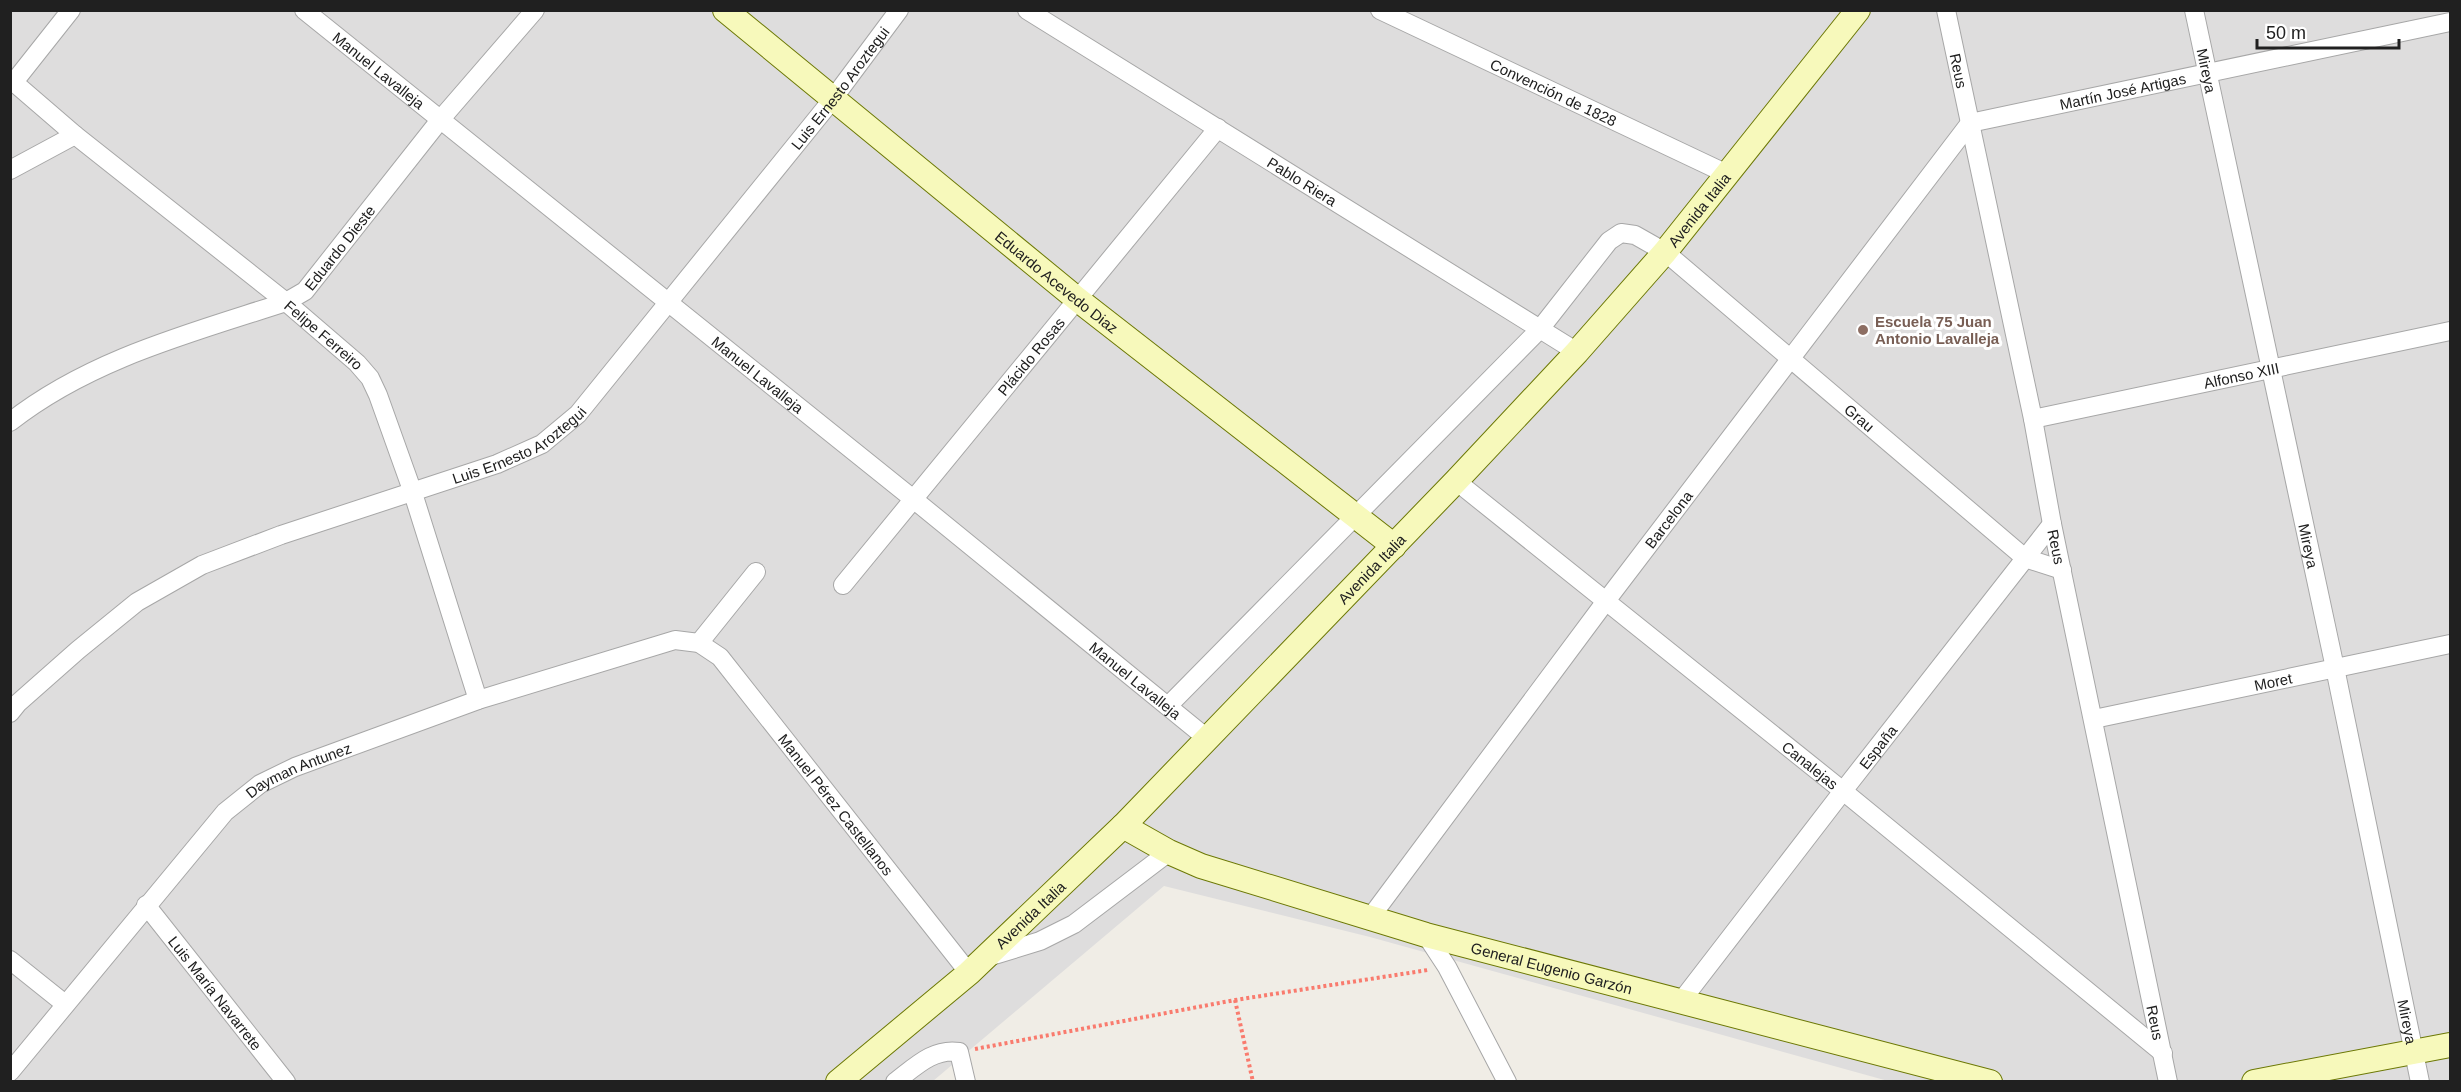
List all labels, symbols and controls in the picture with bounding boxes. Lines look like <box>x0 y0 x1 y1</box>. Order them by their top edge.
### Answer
scale bar <box>2257 12 2400 50</box>
street label: Luis Ernesto Aroztegui <box>787 23 892 153</box>
text: 50 m <box>2266 23 2306 43</box>
street label: Manuel Lavalleja <box>330 28 429 112</box>
street label: Mireya <box>2194 47 2220 95</box>
street label: Reus <box>1947 52 1971 90</box>
street label: Convención de 1828 <box>1488 55 1619 129</box>
street label: Martín José Artigas <box>2058 69 2187 112</box>
street label: Pablo Riera <box>1264 153 1340 209</box>
street label: Avenida Italia <box>1664 169 1734 250</box>
street label: Eduardo Dieste <box>301 202 378 293</box>
street label: Eduardo Acevedo Diaz <box>992 227 1122 336</box>
street label: Felipe Ferreiro <box>281 296 367 373</box>
place label: Escuela 75 Juan Antonio Lavalleja <box>1875 313 2000 347</box>
street label: Plácido Rosas <box>994 314 1068 399</box>
marker: Escuela 75 Juan Antonio Lavalleja <box>1856 323 1870 337</box>
street label: Manuel Lavalleja <box>709 332 808 417</box>
street label: Alfonso XIII <box>2202 359 2281 391</box>
street label: Grau <box>1841 400 1878 435</box>
street label: Luis Ernesto Aroztegui <box>450 403 589 487</box>
street label: Barcelona <box>1641 487 1696 551</box>
street label: Mireya <box>2296 522 2322 570</box>
street label: Reus <box>2045 528 2069 566</box>
street label: Avenida Italia <box>1334 530 1409 607</box>
street label: Manuel Lavalleja <box>1087 638 1185 723</box>
street label: Moret <box>2253 669 2294 694</box>
street label: España <box>1855 721 1900 772</box>
street label: Manuel Pérez Castellanos <box>775 730 897 878</box>
street label: Canalejas <box>1779 737 1842 792</box>
street label: Dayman Antunez <box>242 739 353 801</box>
street label: Avenida Italia <box>992 877 1069 952</box>
street label: Luis María Navarrete <box>165 933 266 1053</box>
street label: General Eugenio Garzón <box>1469 939 1634 997</box>
street label: Mireya <box>2395 998 2421 1046</box>
street label: Reus <box>2144 1004 2168 1041</box>

